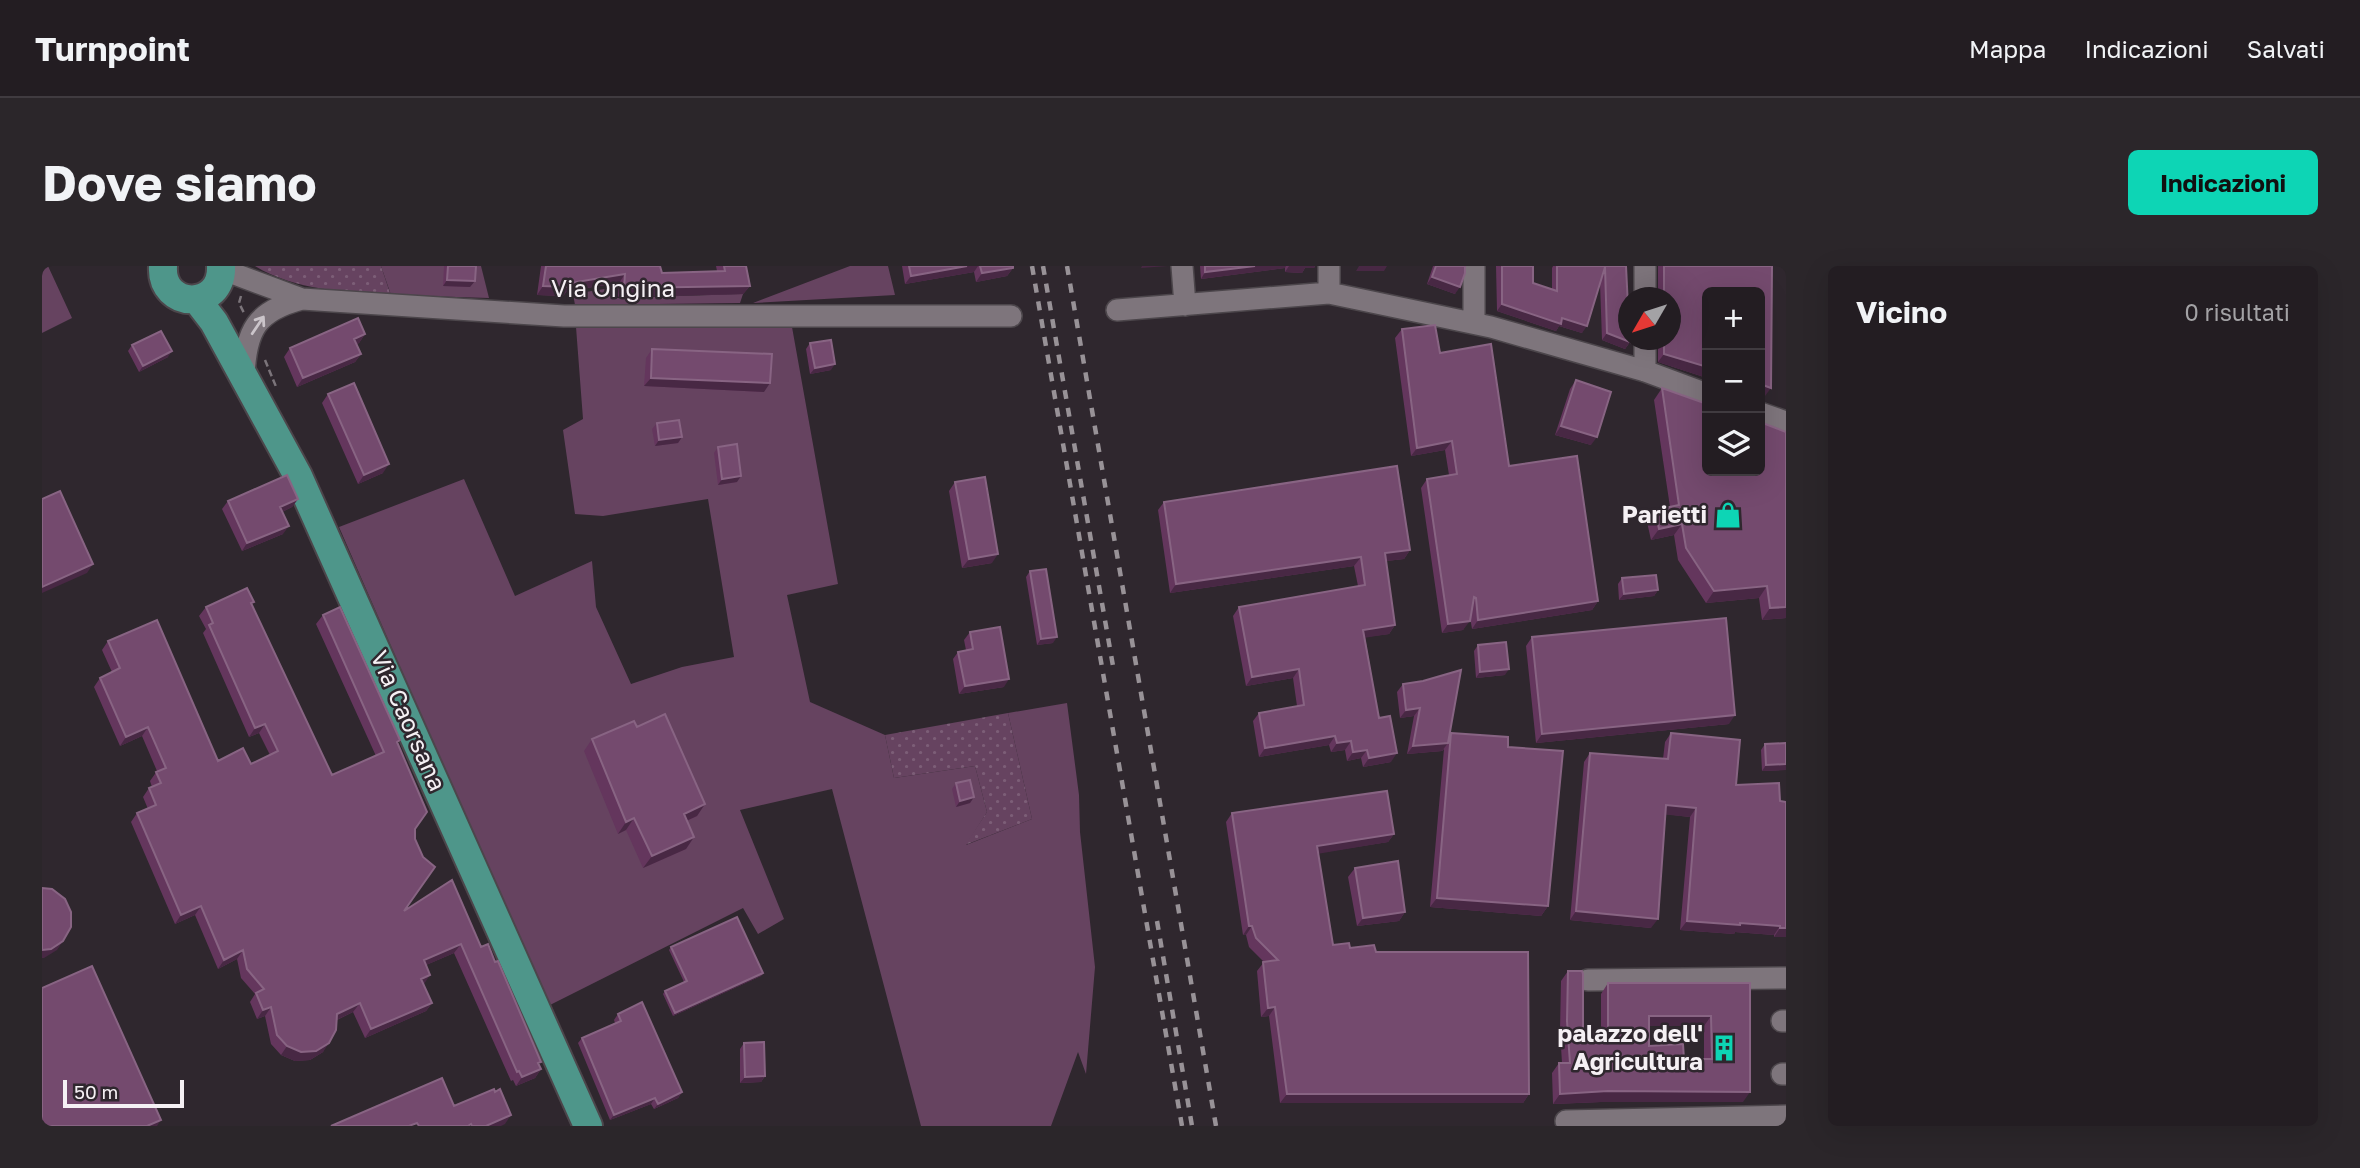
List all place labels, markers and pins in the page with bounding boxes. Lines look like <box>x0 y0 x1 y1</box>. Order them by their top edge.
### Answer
place label: Parietti <box>1622 499 1707 528</box>
shop icon: Parietti <box>1713 500 1743 530</box>
place label: palazzo dell' Agricultura <box>1557 1018 1703 1075</box>
building icon: palazzo dell' Agricultura <box>1709 1033 1739 1063</box>

